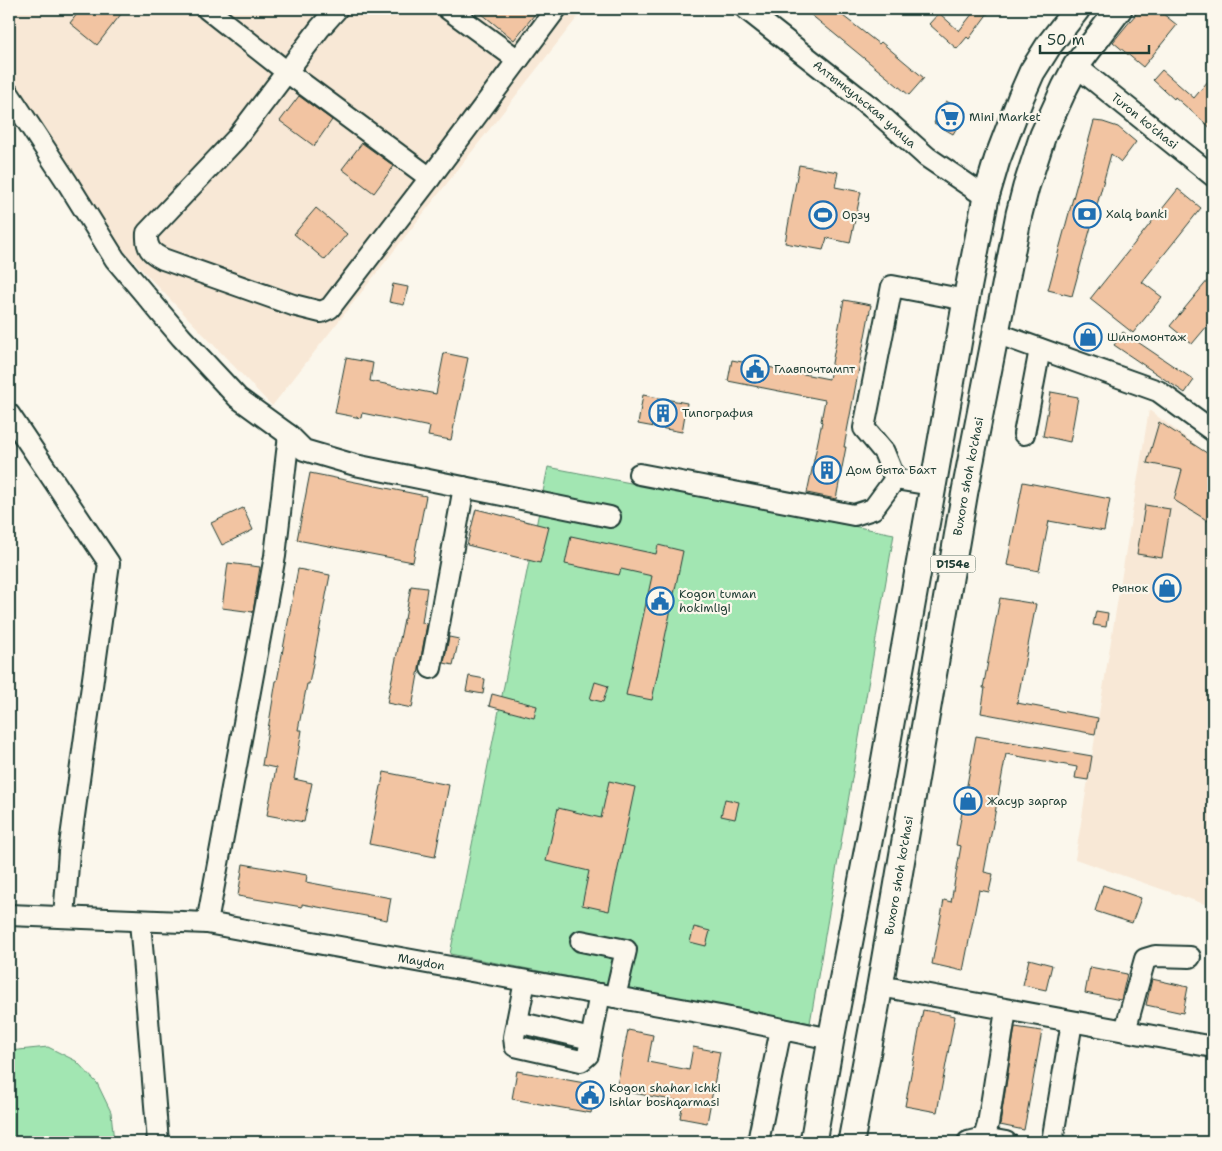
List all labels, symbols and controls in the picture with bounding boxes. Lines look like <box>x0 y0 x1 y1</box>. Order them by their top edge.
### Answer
scale bar <box>1040 22 1148 54</box>
text: 50 m <box>1047 30 1085 50</box>
street label: Алтынкульская улица <box>810 57 920 152</box>
street label: Turon ko'chasi <box>1108 89 1181 153</box>
supermarket icon: Mini Market <box>935 102 965 132</box>
place label: Mini Market <box>969 109 1041 125</box>
bank icon: Xalq banki <box>1072 199 1102 229</box>
sports icon: Орзу <box>808 200 838 230</box>
place label: Xalq banki <box>1106 206 1167 222</box>
place label: Орзу <box>842 207 870 223</box>
shop icon: Шиномонтаж <box>1073 322 1103 352</box>
place label: Шиномонтаж <box>1107 329 1186 345</box>
public building icon: Главпочтампт <box>740 354 770 384</box>
place label: Главпочтампт <box>774 361 856 377</box>
building icon: Типография <box>648 398 678 428</box>
place label: Типография <box>682 405 753 421</box>
street label: Buxoro shoh ko'chasi <box>949 416 987 537</box>
building icon: Дом быта Бахт <box>812 455 842 485</box>
place label: Дом быта Бахт <box>846 462 937 478</box>
road number: D154e <box>930 556 976 572</box>
shop icon: Рынок <box>1152 573 1182 603</box>
place label: Рынок <box>1112 580 1149 596</box>
public building icon: Kogon tuman hokimligi <box>645 586 675 616</box>
place label: Kogon tuman hokimligi <box>679 586 756 616</box>
shop icon: Жасур заргар <box>953 786 983 816</box>
place label: Жасур заргар <box>987 793 1067 809</box>
street label: Buxoro shoh ko'chasi <box>881 815 917 936</box>
street label: Maydon <box>396 950 446 974</box>
public building icon: Kogon shahar ichki ishlar boshqarmasi <box>575 1080 605 1110</box>
place label: Kogon shahar ichki ishlar boshqarmasi <box>609 1080 721 1110</box>

